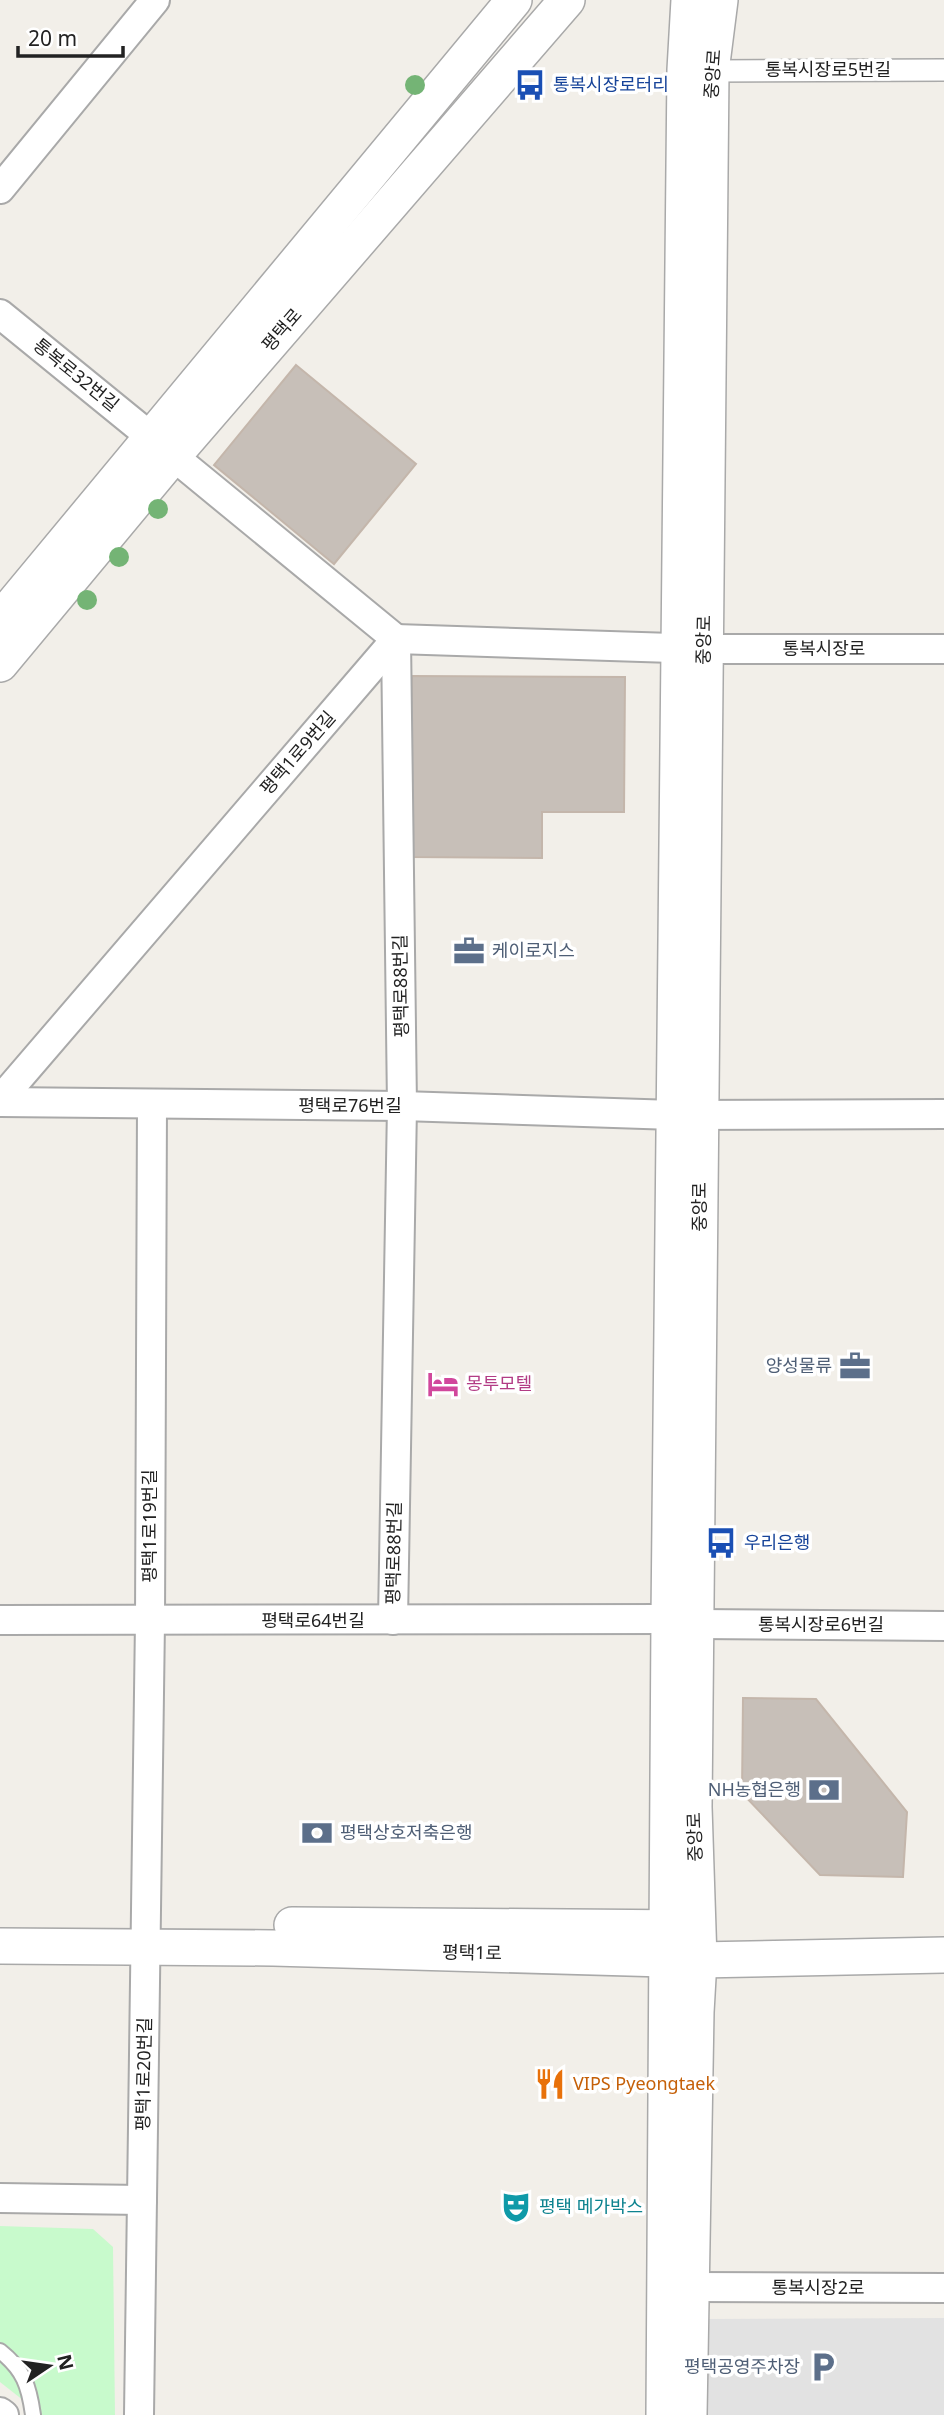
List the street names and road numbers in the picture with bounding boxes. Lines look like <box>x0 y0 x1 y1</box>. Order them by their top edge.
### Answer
street label: 중앙로 <box>698 48 726 100</box>
street label: 통복시장로5번길 <box>765 57 891 81</box>
street label: 평택로 <box>256 303 307 356</box>
street label: 통복로32번길 <box>29 332 124 416</box>
street label: 중앙로 <box>691 615 715 665</box>
street label: 통복시장로 <box>783 636 865 660</box>
street label: 평택1로9번길 <box>254 705 340 799</box>
street label: 평택로88번길 <box>387 934 413 1038</box>
street label: 평택로76번길 <box>298 1093 402 1117</box>
street label: 중앙로 <box>687 1182 711 1232</box>
street label: 평택1로19번길 <box>137 1469 161 1583</box>
street label: 평택로88번길 <box>380 1501 406 1605</box>
street label: 평택로64번길 <box>261 1608 365 1632</box>
street label: 통복시장로6번길 <box>758 1612 884 1636</box>
street label: 중앙로 <box>681 1812 707 1862</box>
street label: 평택1로 <box>442 1939 502 1965</box>
street label: 평택1로20번길 <box>130 2017 156 2131</box>
street label: 통복시장2로 <box>771 2275 865 2299</box>

